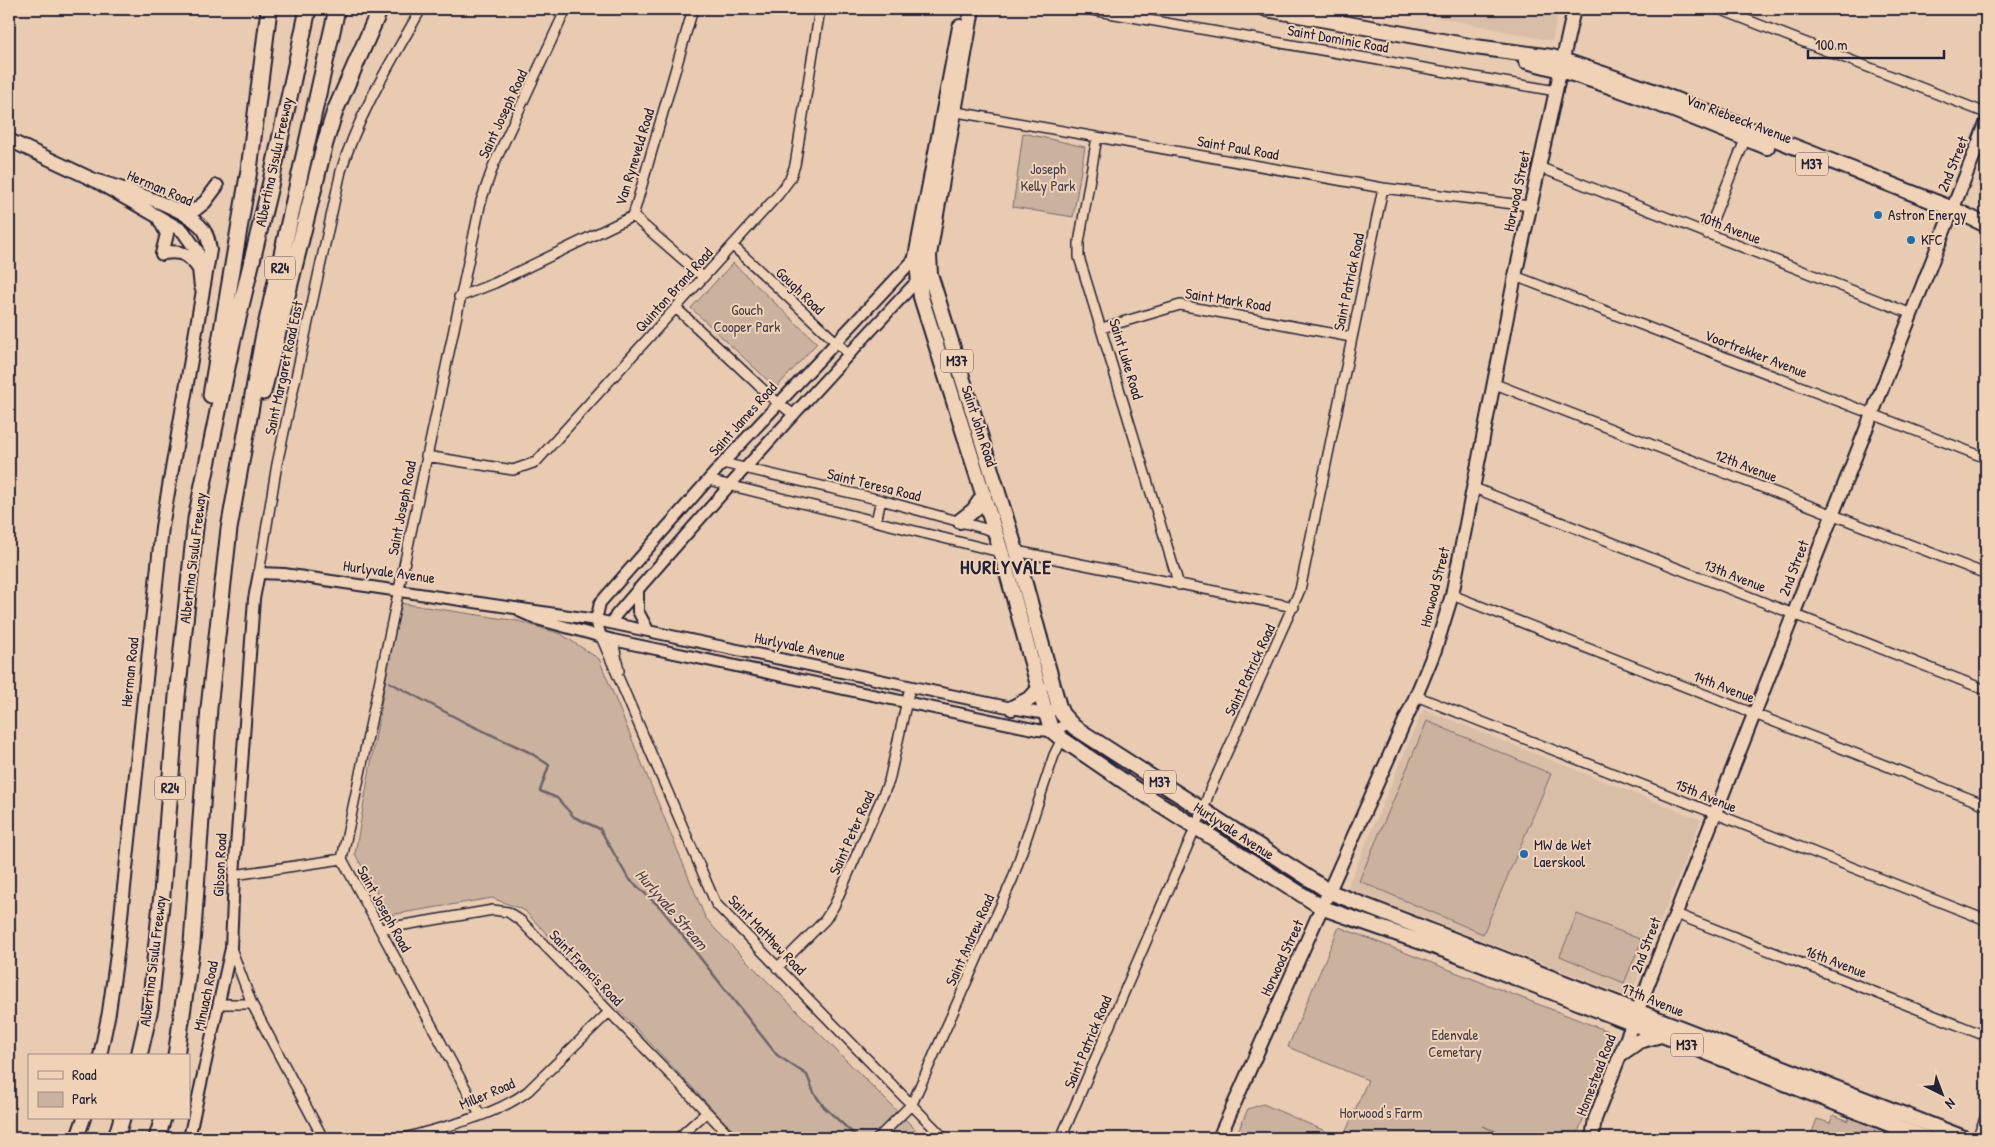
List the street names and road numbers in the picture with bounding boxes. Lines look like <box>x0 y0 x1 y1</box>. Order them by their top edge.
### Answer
street label: Saint Dominic Road <box>1286 19 1390 58</box>
street label: Saint Joseph Road <box>473 66 532 162</box>
street label: Van Riebeeck Avenue <box>1683 89 1795 148</box>
street label: Albertina Sisulu Freeway <box>250 95 297 229</box>
street label: Van Ryneveld Road <box>610 106 659 208</box>
street label: Saint Paul Road <box>1196 130 1281 165</box>
street label: 2nd Street <box>1932 132 1973 195</box>
street label: Horwood Street <box>1498 148 1535 233</box>
road number: M37 <box>1796 152 1828 175</box>
street label: Herman Road <box>124 164 196 211</box>
street label: 10th Avenue <box>1696 206 1764 249</box>
street label: Saint Patrick Road <box>1328 231 1369 332</box>
street label: Quinton Brand Road <box>630 243 717 337</box>
road number: R24 <box>265 256 295 280</box>
street label: Gough Road <box>771 262 829 319</box>
street label: Saint Mark Road <box>1184 282 1273 317</box>
street label: Saint Margaret Road East <box>259 298 308 437</box>
street label: Saint Luke Road <box>1104 316 1149 402</box>
street label: Voortrekker Avenue <box>1702 324 1811 383</box>
road number: M37 <box>941 350 973 372</box>
street label: Saint James Road <box>704 377 782 460</box>
street label: Saint John Road <box>956 383 1003 469</box>
street label: 12th Avenue <box>1712 444 1781 487</box>
street label: Saint Joseph Road <box>382 459 421 557</box>
street label: Saint Teresa Road <box>825 463 923 506</box>
street label: Albertina Sisulu Freeway <box>174 491 211 625</box>
street label: 2nd Street <box>1773 536 1814 599</box>
street label: Horwood Street <box>1414 544 1455 629</box>
street label: 13th Avenue <box>1701 554 1769 597</box>
street label: Hurlyvale Avenue <box>342 555 436 588</box>
street label: Saint Patrick Road <box>1219 620 1280 719</box>
street label: Hurlyvale Avenue <box>753 627 848 666</box>
street label: Herman Road <box>115 636 144 708</box>
street label: 14th Avenue <box>1691 665 1758 708</box>
road number: M37 <box>1144 770 1176 794</box>
street label: 15th Avenue <box>1672 774 1740 817</box>
road number: R24 <box>155 776 185 800</box>
street label: Saint Peter Road <box>824 787 879 878</box>
street label: Hurlyvale Avenue <box>1190 797 1279 865</box>
street label: Gibson Road <box>207 833 232 897</box>
street label: Saint Joseph Road <box>352 862 417 956</box>
street label: Saint Matthew Road <box>724 890 811 979</box>
street label: Saint Andrew Road <box>940 891 999 989</box>
street label: Albertina Sisulu Freeway <box>134 894 171 1028</box>
street label: 2nd Street <box>1625 913 1666 976</box>
street label: Horwood Street <box>1255 915 1309 999</box>
street label: Saint Francis Road <box>545 925 628 1011</box>
street label: 16th Avenue <box>1802 940 1870 983</box>
street label: Minuach Road <box>188 959 223 1033</box>
street label: 17th Avenue <box>1619 977 1688 1022</box>
street label: Saint Patrick Road <box>1059 992 1117 1091</box>
street label: Homestead Road <box>1570 1031 1621 1119</box>
road number: M37 <box>1671 1034 1703 1056</box>
street label: Miller Road <box>456 1072 518 1115</box>

